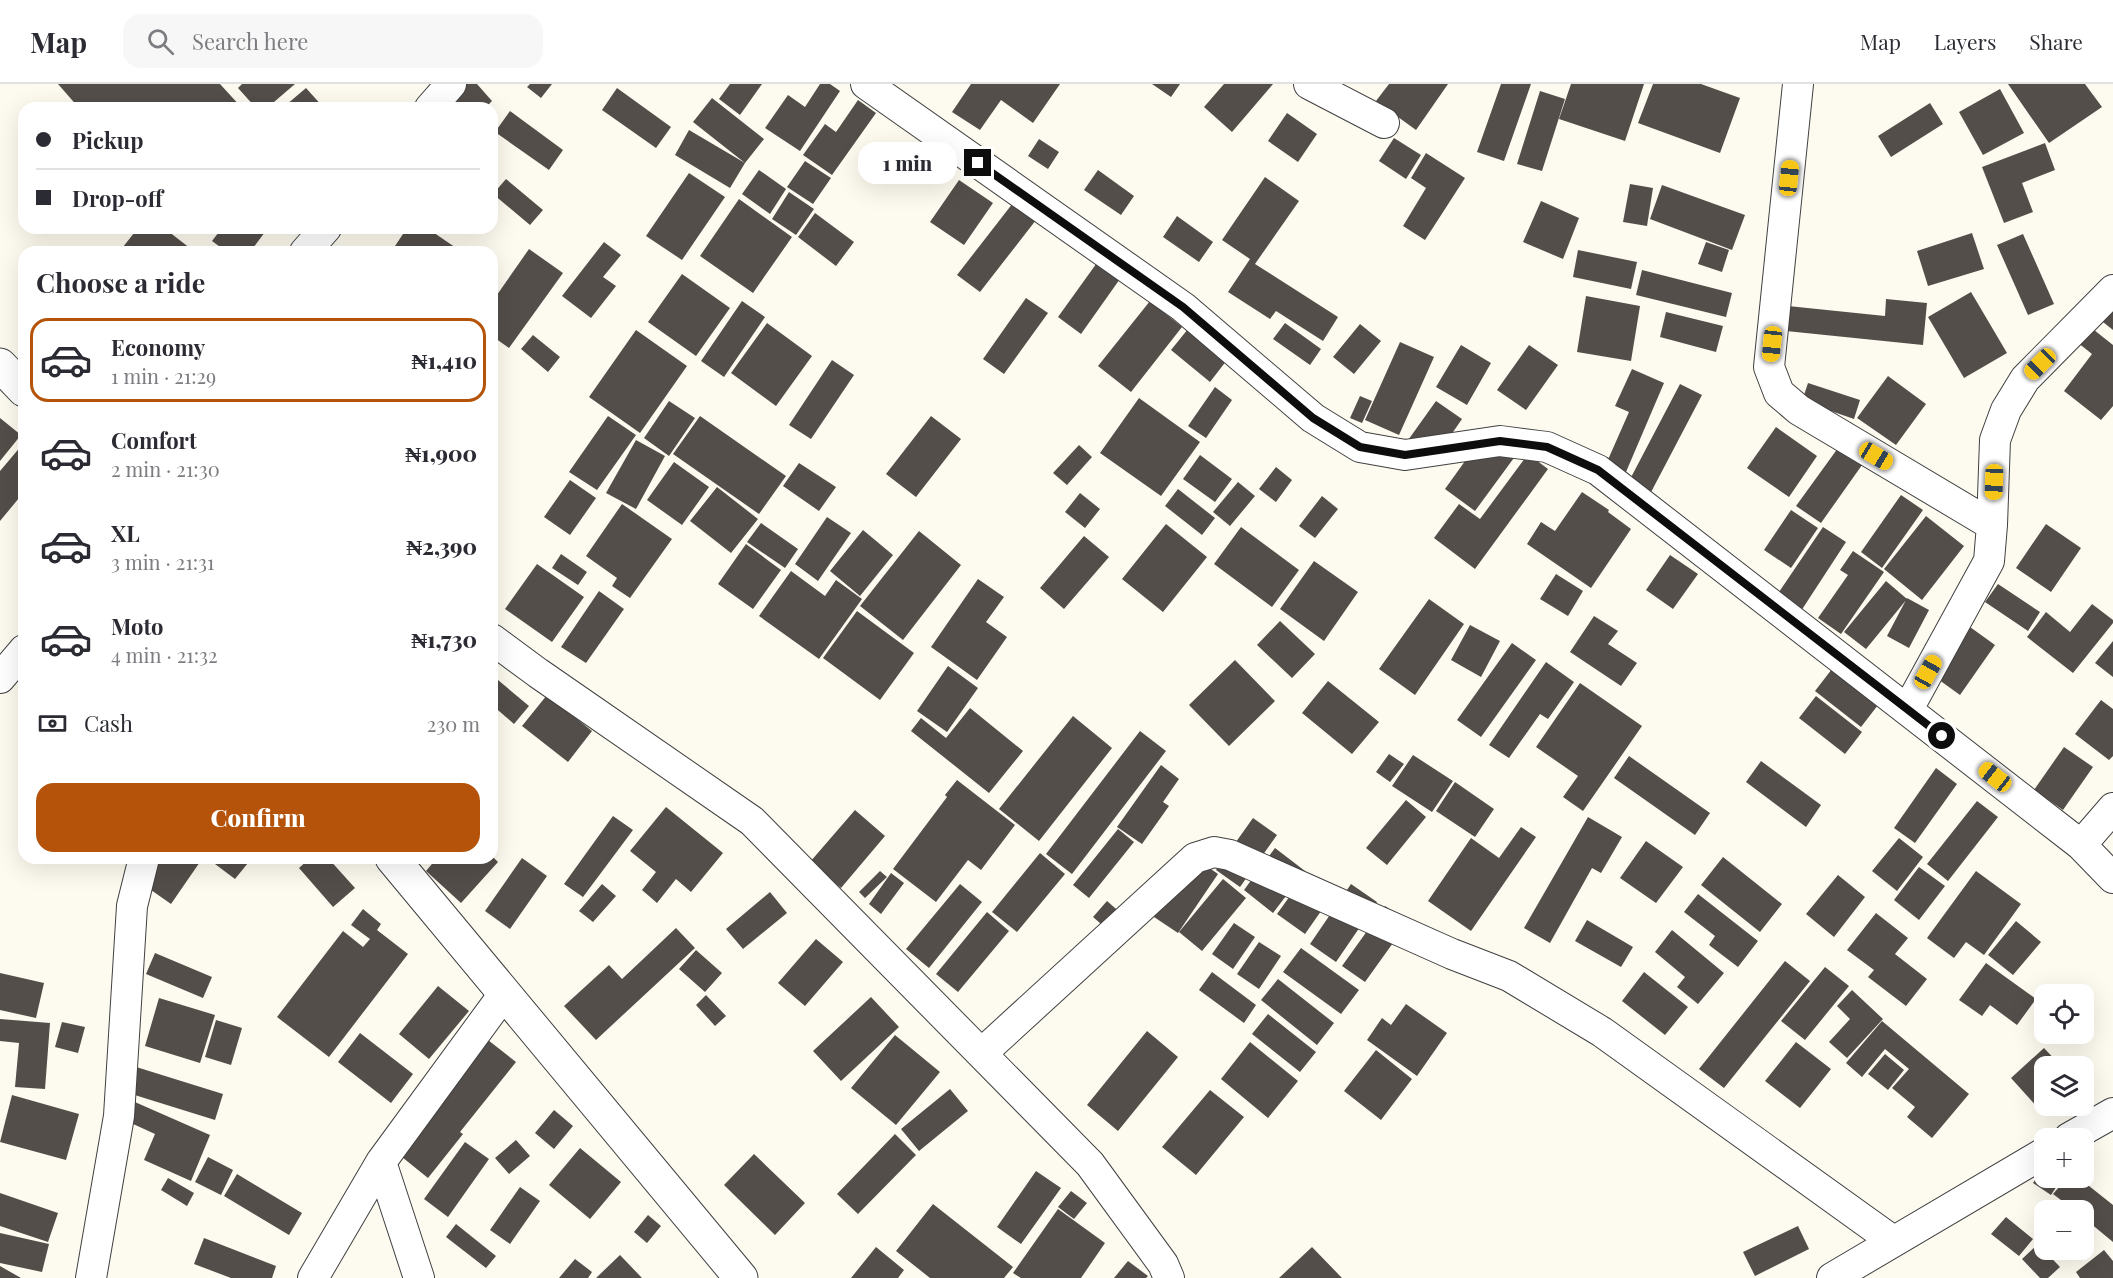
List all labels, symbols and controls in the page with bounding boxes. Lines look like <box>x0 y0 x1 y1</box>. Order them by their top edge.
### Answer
search box <box>123 14 543 68</box>
text: Map <box>30 23 87 60</box>
icon: search <box>144 25 177 58</box>
text: Search here <box>192 26 308 56</box>
text: Map <box>1860 27 1901 55</box>
text: Layers <box>1934 27 1996 55</box>
text: Share <box>2029 27 2083 55</box>
text: Pickup <box>72 125 143 155</box>
callout: 1 min <box>858 142 957 184</box>
text: 1 min <box>883 149 932 176</box>
route end <box>964 149 991 176</box>
car <box>1778 159 1800 197</box>
text: Drop-off <box>72 183 163 213</box>
text: Choose a ride <box>36 264 205 300</box>
car <box>1761 325 1783 363</box>
text: Economy <box>111 332 205 362</box>
icon: car <box>39 333 93 387</box>
text: ₦1,410 <box>412 345 477 375</box>
car <box>2021 345 2059 383</box>
text: 1 min · 21:29 <box>111 362 216 389</box>
text: Comfort <box>111 425 197 455</box>
icon: car <box>39 426 93 480</box>
text: ₦1,900 <box>405 438 477 468</box>
car <box>1856 439 1896 473</box>
text: 2 min · 21:30 <box>111 455 220 482</box>
car <box>1984 464 2004 500</box>
text: XL <box>111 518 140 548</box>
icon: car <box>39 519 93 573</box>
text: ₦2,390 <box>406 531 477 561</box>
text: 3 min · 21:31 <box>111 548 215 575</box>
text: Moto <box>111 611 164 641</box>
icon: car <box>39 612 93 666</box>
text: ₦1,730 <box>411 624 477 654</box>
text: 4 min · 21:32 <box>111 641 218 668</box>
car <box>1911 652 1945 692</box>
icon: cash <box>36 707 69 740</box>
text: Cash <box>84 708 133 738</box>
text: 230 m <box>427 710 480 737</box>
route start <box>1928 722 1955 749</box>
car <box>1975 759 2015 795</box>
button: Confirm <box>36 783 480 852</box>
map controls <box>2034 984 2094 1260</box>
button: locate <box>2034 984 2094 1044</box>
button: layers <box>2034 1056 2094 1116</box>
button: + <box>2034 1128 2094 1188</box>
button: − <box>2034 1200 2094 1260</box>

